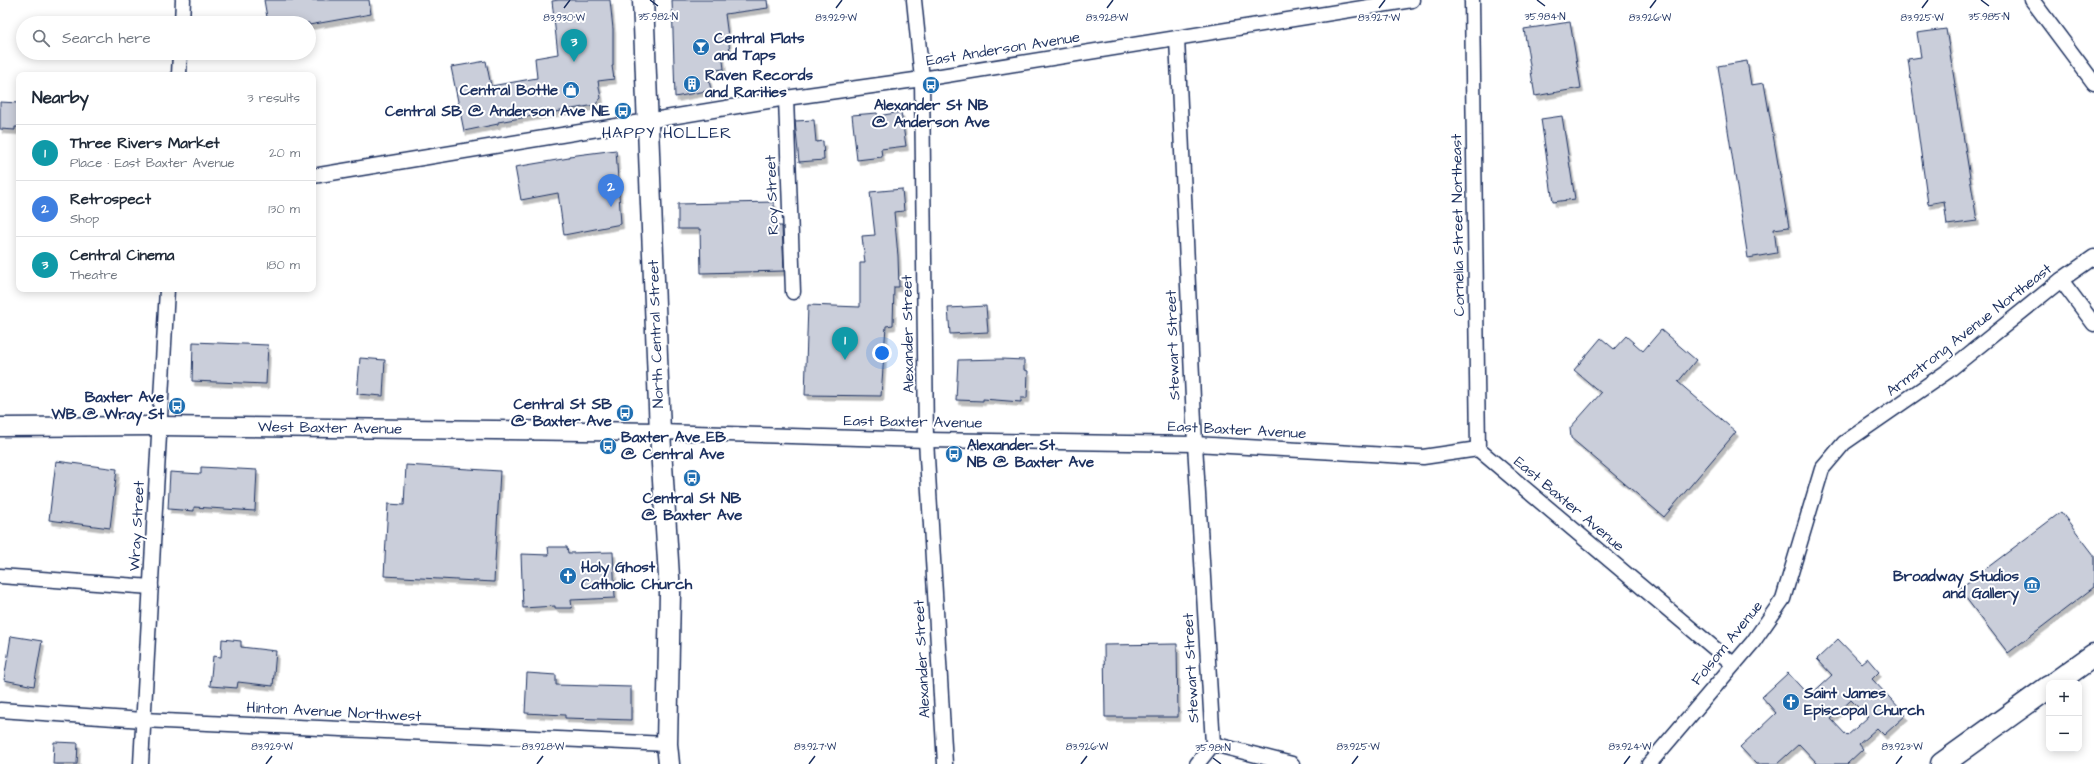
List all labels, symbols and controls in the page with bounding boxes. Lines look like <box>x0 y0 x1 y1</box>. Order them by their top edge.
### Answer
text: 35.982°N <box>638 10 678 24</box>
text: 35.984°N <box>1524 10 1566 24</box>
text: 35.985°N <box>1968 10 2010 24</box>
text: 83.930°W <box>543 11 585 25</box>
text: 83.929°W <box>815 11 857 25</box>
text: 83.928°W <box>1086 11 1129 25</box>
text: 83.927°W <box>1358 11 1401 25</box>
text: 83.926°W <box>1629 11 1672 25</box>
text: 83.925°W <box>1900 11 1944 25</box>
search box <box>16 16 316 60</box>
street label: East Anderson Avenue <box>925 26 1081 72</box>
icon: search <box>30 27 52 49</box>
text: Search here <box>62 28 151 49</box>
place label: Central Flats and Taps <box>713 28 805 66</box>
pin: 3 <box>561 29 587 62</box>
bar icon: Central Flats and Taps <box>691 37 711 57</box>
place label: Raven Records and Rarities <box>704 65 813 103</box>
building icon: Raven Records and Rarities <box>682 74 702 94</box>
bus stop icon: Alexander St NB @ Anderson Ave <box>921 75 941 95</box>
place label: Central Bottle <box>460 80 558 101</box>
shop icon: Central Bottle <box>561 80 581 100</box>
text: Nearby <box>32 86 89 110</box>
text: 3 results <box>247 89 300 107</box>
place label: Alexander St NB @ Anderson Ave <box>872 95 990 133</box>
place label: Central SB @ Anderson Ave NE <box>385 101 610 122</box>
bus stop icon: Central SB @ Anderson Ave NE <box>613 101 633 121</box>
district label: HAPPY HOLLER <box>602 122 732 144</box>
text: Three Rivers Market <box>70 133 220 154</box>
street label: Cornelia Street Northeast <box>1446 134 1470 316</box>
text: 1 <box>44 144 46 162</box>
text: 20 m <box>269 144 300 162</box>
text: Place · East Baxter Avenue <box>70 154 235 172</box>
street label: Roy Street <box>760 155 785 235</box>
pin: 2 <box>598 174 624 207</box>
text: Retrospect <box>70 189 151 210</box>
text: 2 <box>41 200 49 218</box>
text: 130 m <box>268 200 300 218</box>
text: Shop <box>70 210 99 228</box>
text: Central Cinema <box>70 245 174 266</box>
text: 3 <box>42 256 48 274</box>
text: 180 m <box>266 256 300 274</box>
street label: North Central Street <box>643 259 669 409</box>
street label: Armstrong Avenue Northeast <box>1882 259 2057 402</box>
text: Theatre <box>70 266 118 284</box>
street label: Alexander Street <box>896 275 920 393</box>
street label: Stewart Street <box>1161 290 1185 400</box>
pin: 1 <box>832 327 858 360</box>
your location <box>872 343 892 363</box>
place label: Baxter Ave WB @ Wray St <box>51 387 165 426</box>
place label: Central St SB @ Baxter Ave <box>511 394 612 432</box>
bus stop icon: Baxter Ave WB @ Wray St <box>167 396 187 416</box>
bus stop icon: Central St SB @ Baxter Ave <box>615 403 635 423</box>
street label: East Baxter Avenue <box>843 410 983 434</box>
street label: West Baxter Avenue <box>258 416 402 440</box>
street label: East Baxter Avenue <box>1167 416 1307 444</box>
place label: Baxter Ave EB @ Central Ave <box>621 427 726 465</box>
place label: Alexander St NB @ Baxter Ave <box>967 435 1094 473</box>
bus stop icon: Baxter Ave EB @ Central Ave <box>598 436 618 456</box>
bus stop icon: Alexander St NB @ Baxter Ave <box>944 444 964 464</box>
street label: East Baxter Avenue <box>1509 451 1629 557</box>
bus stop icon: Central St NB @ Baxter Ave <box>682 468 702 488</box>
street label: Wray Street <box>124 480 151 572</box>
place label: Central St NB @ Baxter Ave <box>642 488 742 526</box>
place label: Holy Ghost Catholic Church <box>581 557 693 595</box>
church icon: Holy Ghost Catholic Church <box>558 566 578 586</box>
place label: Broadway Studios and Gallery <box>1893 566 2020 605</box>
museum icon: Broadway Studios and Gallery <box>2022 575 2042 595</box>
street label: Folsom Avenue <box>1686 596 1768 690</box>
street label: Alexander Street <box>908 599 936 719</box>
street label: Stewart Street <box>1178 612 1204 724</box>
map controls <box>2046 680 2082 752</box>
button: + <box>2046 680 2082 716</box>
place label: Saint James Episcopal Church <box>1803 683 1925 721</box>
church icon: Saint James Episcopal Church <box>1781 692 1801 712</box>
street label: Hinton Avenue Northwest <box>246 697 422 727</box>
button: − <box>2046 716 2082 752</box>
text: 83.929°W <box>251 740 293 754</box>
text: 83.928°W <box>522 740 565 754</box>
text: 83.927°W <box>794 740 837 754</box>
text: 83.926°W <box>1066 740 1109 754</box>
text: 83.925°W <box>1336 740 1380 754</box>
text: 83.924°W <box>1609 740 1652 754</box>
text: 83.923°W <box>1881 740 1923 754</box>
text: 35.981°N <box>1195 741 1231 755</box>

